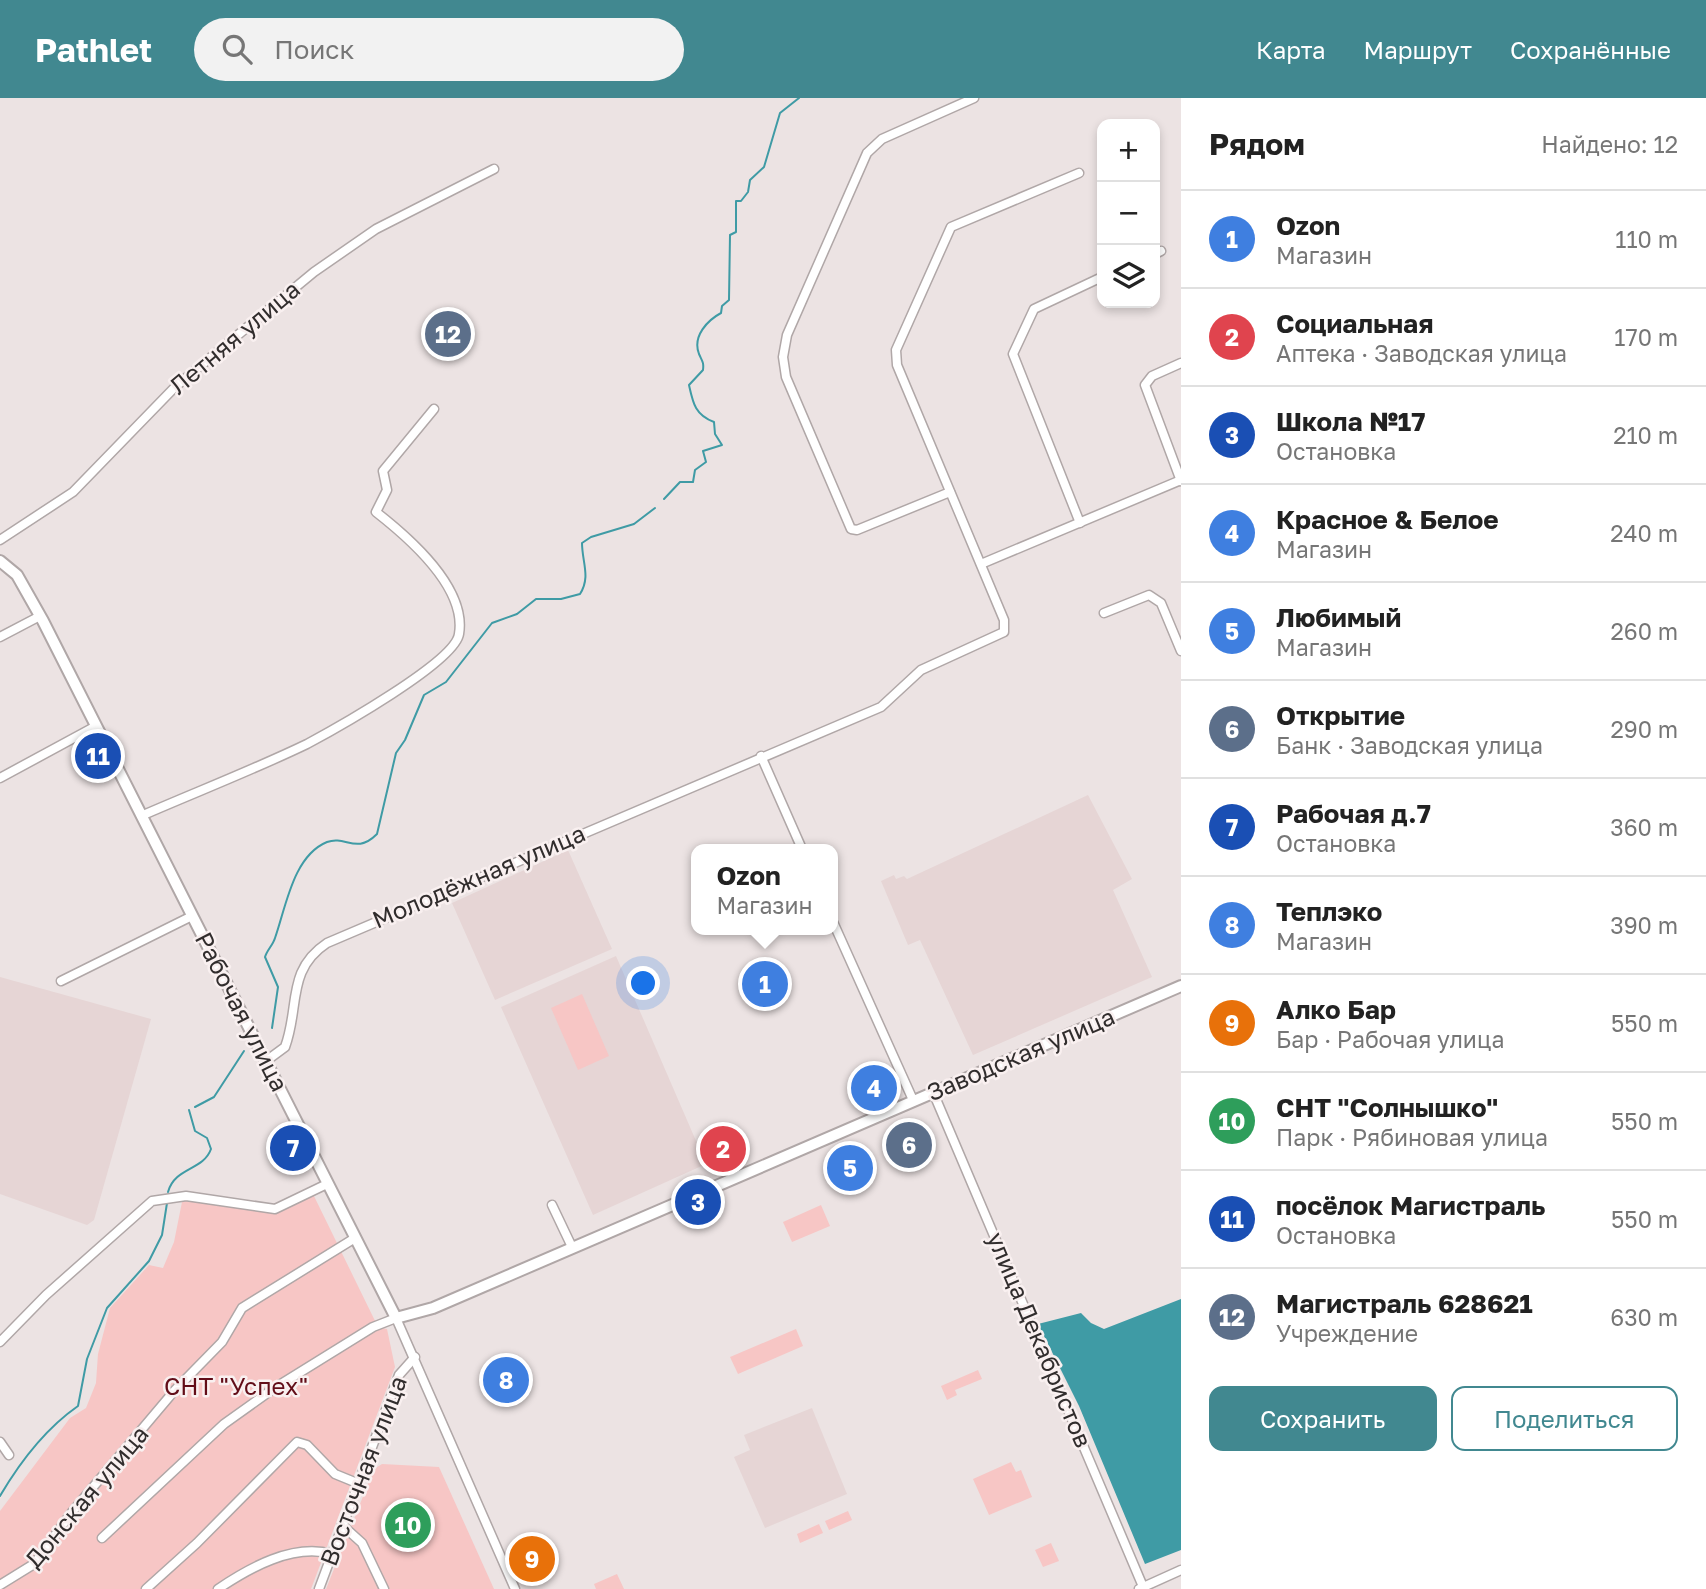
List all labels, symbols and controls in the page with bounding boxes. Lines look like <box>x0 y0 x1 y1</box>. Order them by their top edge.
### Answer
search box <box>194 18 684 81</box>
text: Pathlet <box>35 30 152 69</box>
icon: search <box>218 30 256 68</box>
text: Поиск <box>274 34 354 65</box>
text: Карта <box>1256 35 1326 64</box>
text: Маршрут <box>1364 35 1472 64</box>
text: Сохранённые <box>1510 35 1671 64</box>
map controls <box>1097 119 1160 308</box>
button: + <box>1097 119 1160 182</box>
text: Рядом <box>1209 126 1305 162</box>
text: Найдено: 12 <box>1541 130 1678 158</box>
button: − <box>1097 182 1160 245</box>
text: Ozon <box>1276 210 1340 241</box>
text: 1 <box>1226 225 1238 253</box>
text: 110 m <box>1615 225 1678 253</box>
text: Магазин <box>1276 241 1372 269</box>
button: layers <box>1097 245 1160 308</box>
street label: Летняя улица <box>163 274 305 400</box>
pin: 12 <box>425 308 471 360</box>
text: Социальная <box>1276 308 1433 339</box>
text: 2 <box>1225 323 1239 351</box>
text: 170 m <box>1614 323 1678 351</box>
text: Аптека · Заводская улица <box>1276 339 1567 367</box>
text: Школа №17 <box>1276 406 1425 437</box>
text: 3 <box>1225 421 1239 449</box>
text: 210 m <box>1613 421 1678 449</box>
text: Остановка <box>1276 437 1396 465</box>
text: Красное & Белое <box>1276 504 1499 535</box>
text: 4 <box>1225 519 1239 547</box>
text: 240 m <box>1610 519 1678 547</box>
text: Магазин <box>1276 535 1372 563</box>
text: Любимый <box>1276 602 1401 633</box>
text: 5 <box>1225 617 1239 645</box>
text: 260 m <box>1610 617 1678 645</box>
text: Магазин <box>1276 633 1372 661</box>
text: Открытие <box>1276 700 1405 731</box>
text: 6 <box>1225 715 1239 743</box>
text: 290 m <box>1610 715 1678 743</box>
pin: 11 <box>75 730 121 782</box>
text: Банк · Заводская улица <box>1276 731 1543 759</box>
text: Рабочая д.7 <box>1276 798 1431 829</box>
text: 7 <box>1226 813 1238 841</box>
text: 360 m <box>1610 813 1678 841</box>
street label: Молодёжная улица <box>368 818 589 934</box>
text: Остановка <box>1276 829 1396 857</box>
popup <box>691 844 838 935</box>
text: Ozon <box>716 860 781 891</box>
text: Магазин <box>716 891 813 919</box>
text: Теплэко <box>1276 896 1382 927</box>
text: 8 <box>1225 911 1239 939</box>
text: 390 m <box>1610 911 1678 939</box>
street label: Рабочая улица <box>190 927 295 1096</box>
text: Магазин <box>1276 927 1372 955</box>
pin: 1 <box>742 958 788 1010</box>
your location <box>626 966 660 1000</box>
text: Алко Бар <box>1276 994 1396 1025</box>
street label: Заводская улица <box>922 1001 1119 1106</box>
text: 9 <box>1225 1009 1239 1037</box>
text: 550 m <box>1611 1009 1678 1037</box>
text: Бар · Рабочая улица <box>1276 1025 1504 1053</box>
pin: 4 <box>851 1062 897 1114</box>
text: СНТ "Солнышко" <box>1276 1092 1498 1123</box>
text: 10 <box>1219 1107 1245 1135</box>
text: 550 m <box>1611 1107 1678 1135</box>
pin: 6 <box>886 1119 932 1171</box>
pin: 7 <box>270 1122 316 1174</box>
pin: 2 <box>700 1123 746 1175</box>
text: Парк · Рябиновая улица <box>1276 1123 1548 1151</box>
pin: 5 <box>827 1142 873 1194</box>
pin: 3 <box>675 1176 721 1228</box>
text: посёлок Магистраль <box>1276 1190 1545 1221</box>
text: 11 <box>1220 1205 1244 1233</box>
text: 550 m <box>1611 1205 1678 1233</box>
text: Остановка <box>1276 1221 1396 1249</box>
street label: улица Декабристов <box>982 1227 1099 1451</box>
text: Магистраль 628621 <box>1276 1288 1533 1319</box>
text: 12 <box>1219 1303 1245 1331</box>
text: 630 m <box>1610 1303 1678 1331</box>
text: Учреждение <box>1276 1319 1418 1347</box>
pin: 8 <box>483 1354 529 1406</box>
park label: СНТ "Успех" <box>164 1371 308 1400</box>
street label: Восточная улица <box>313 1371 412 1569</box>
button: Сохранить <box>1209 1386 1437 1451</box>
button: Поделиться <box>1451 1386 1678 1451</box>
street label: Донская улица <box>18 1419 154 1573</box>
pin: 10 <box>385 1499 431 1551</box>
pin: 9 <box>509 1533 555 1585</box>

